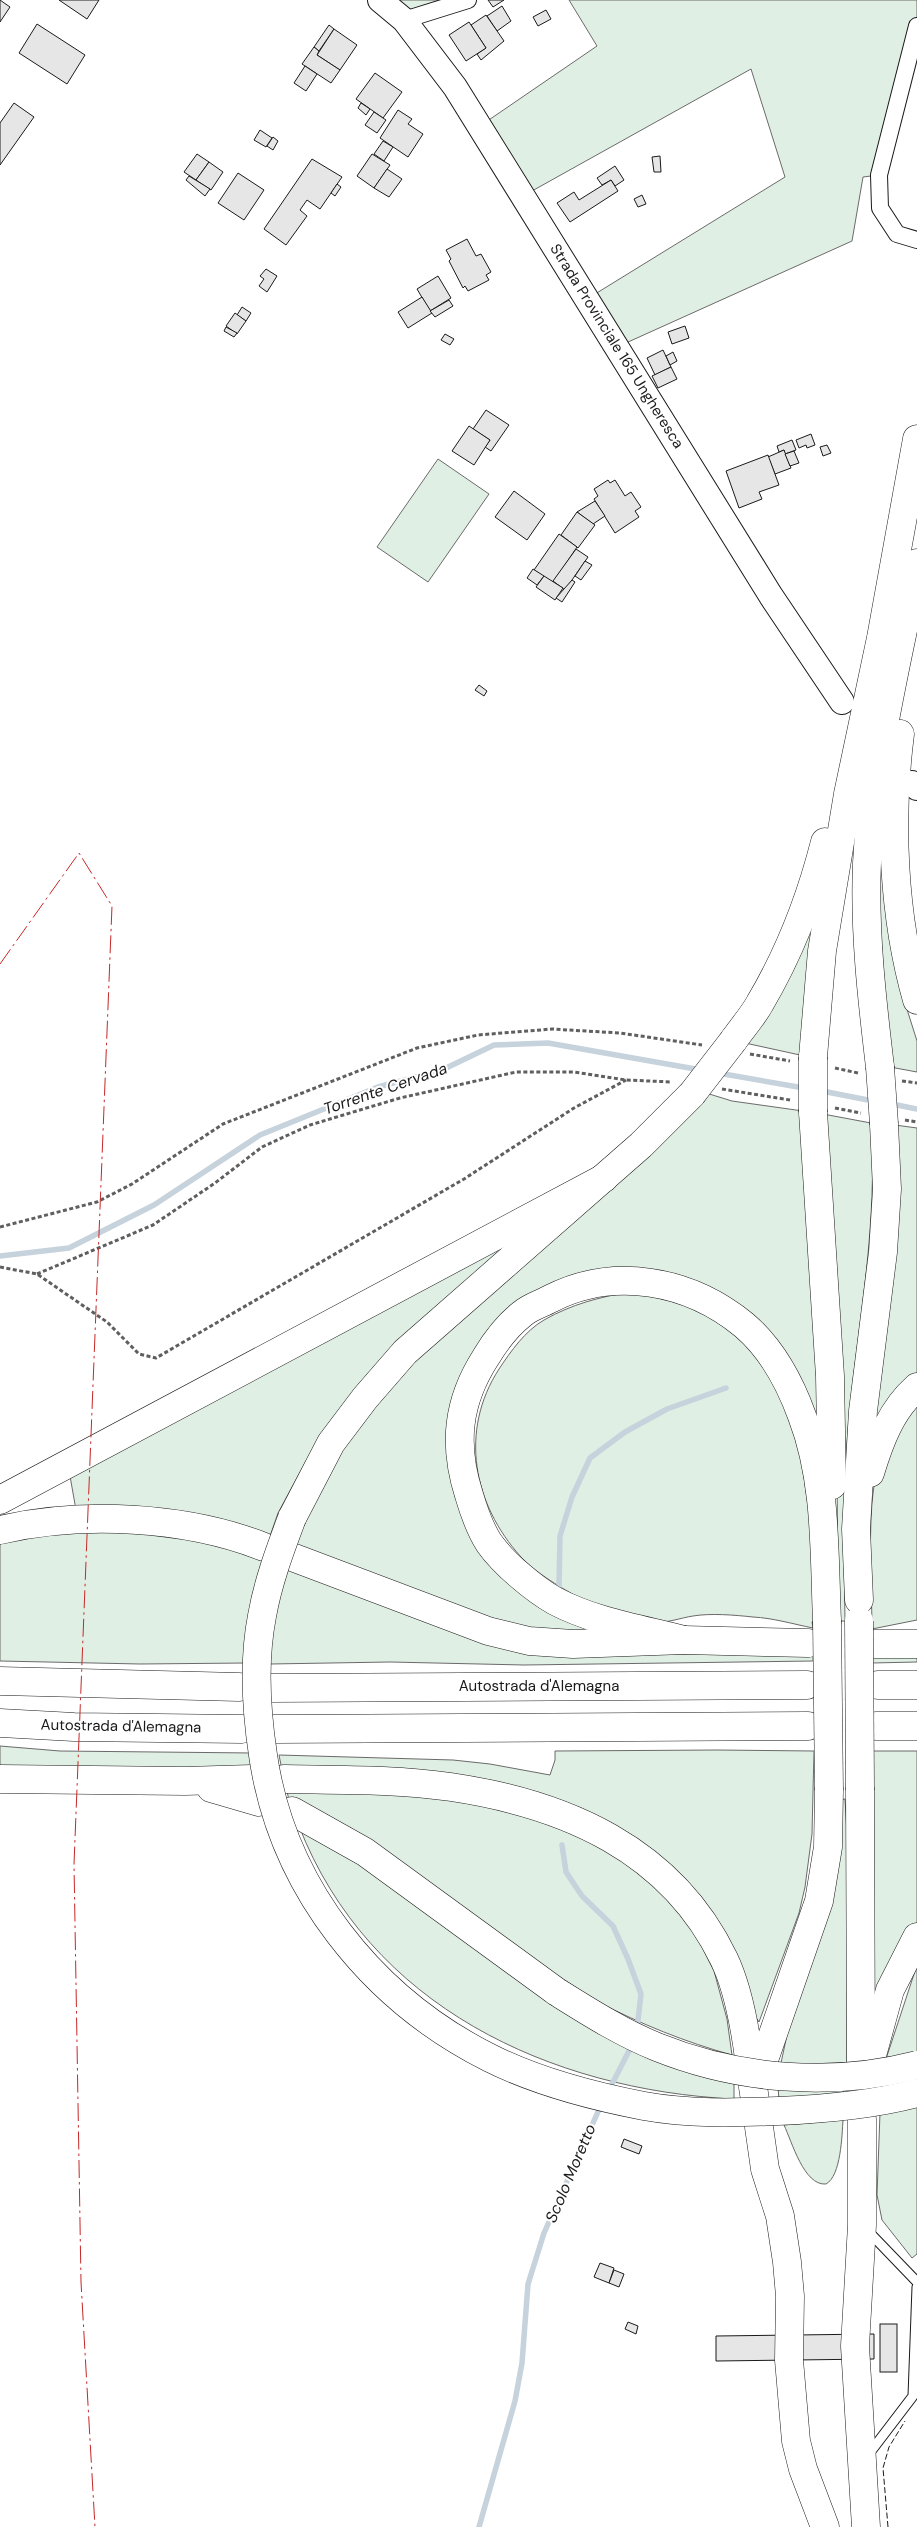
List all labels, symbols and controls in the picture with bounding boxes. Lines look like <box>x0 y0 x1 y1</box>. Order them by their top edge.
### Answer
street label: Strada Provinciale 165 Ungheresca <box>546 240 688 452</box>
water label: Torrente Cervada <box>320 1057 450 1119</box>
street label: Autostrada d'Alemagna <box>459 1676 619 1696</box>
street label: Autostrada d'Alemagna <box>41 1715 201 1737</box>
water label: Scolo Moretto <box>540 2121 601 2226</box>

